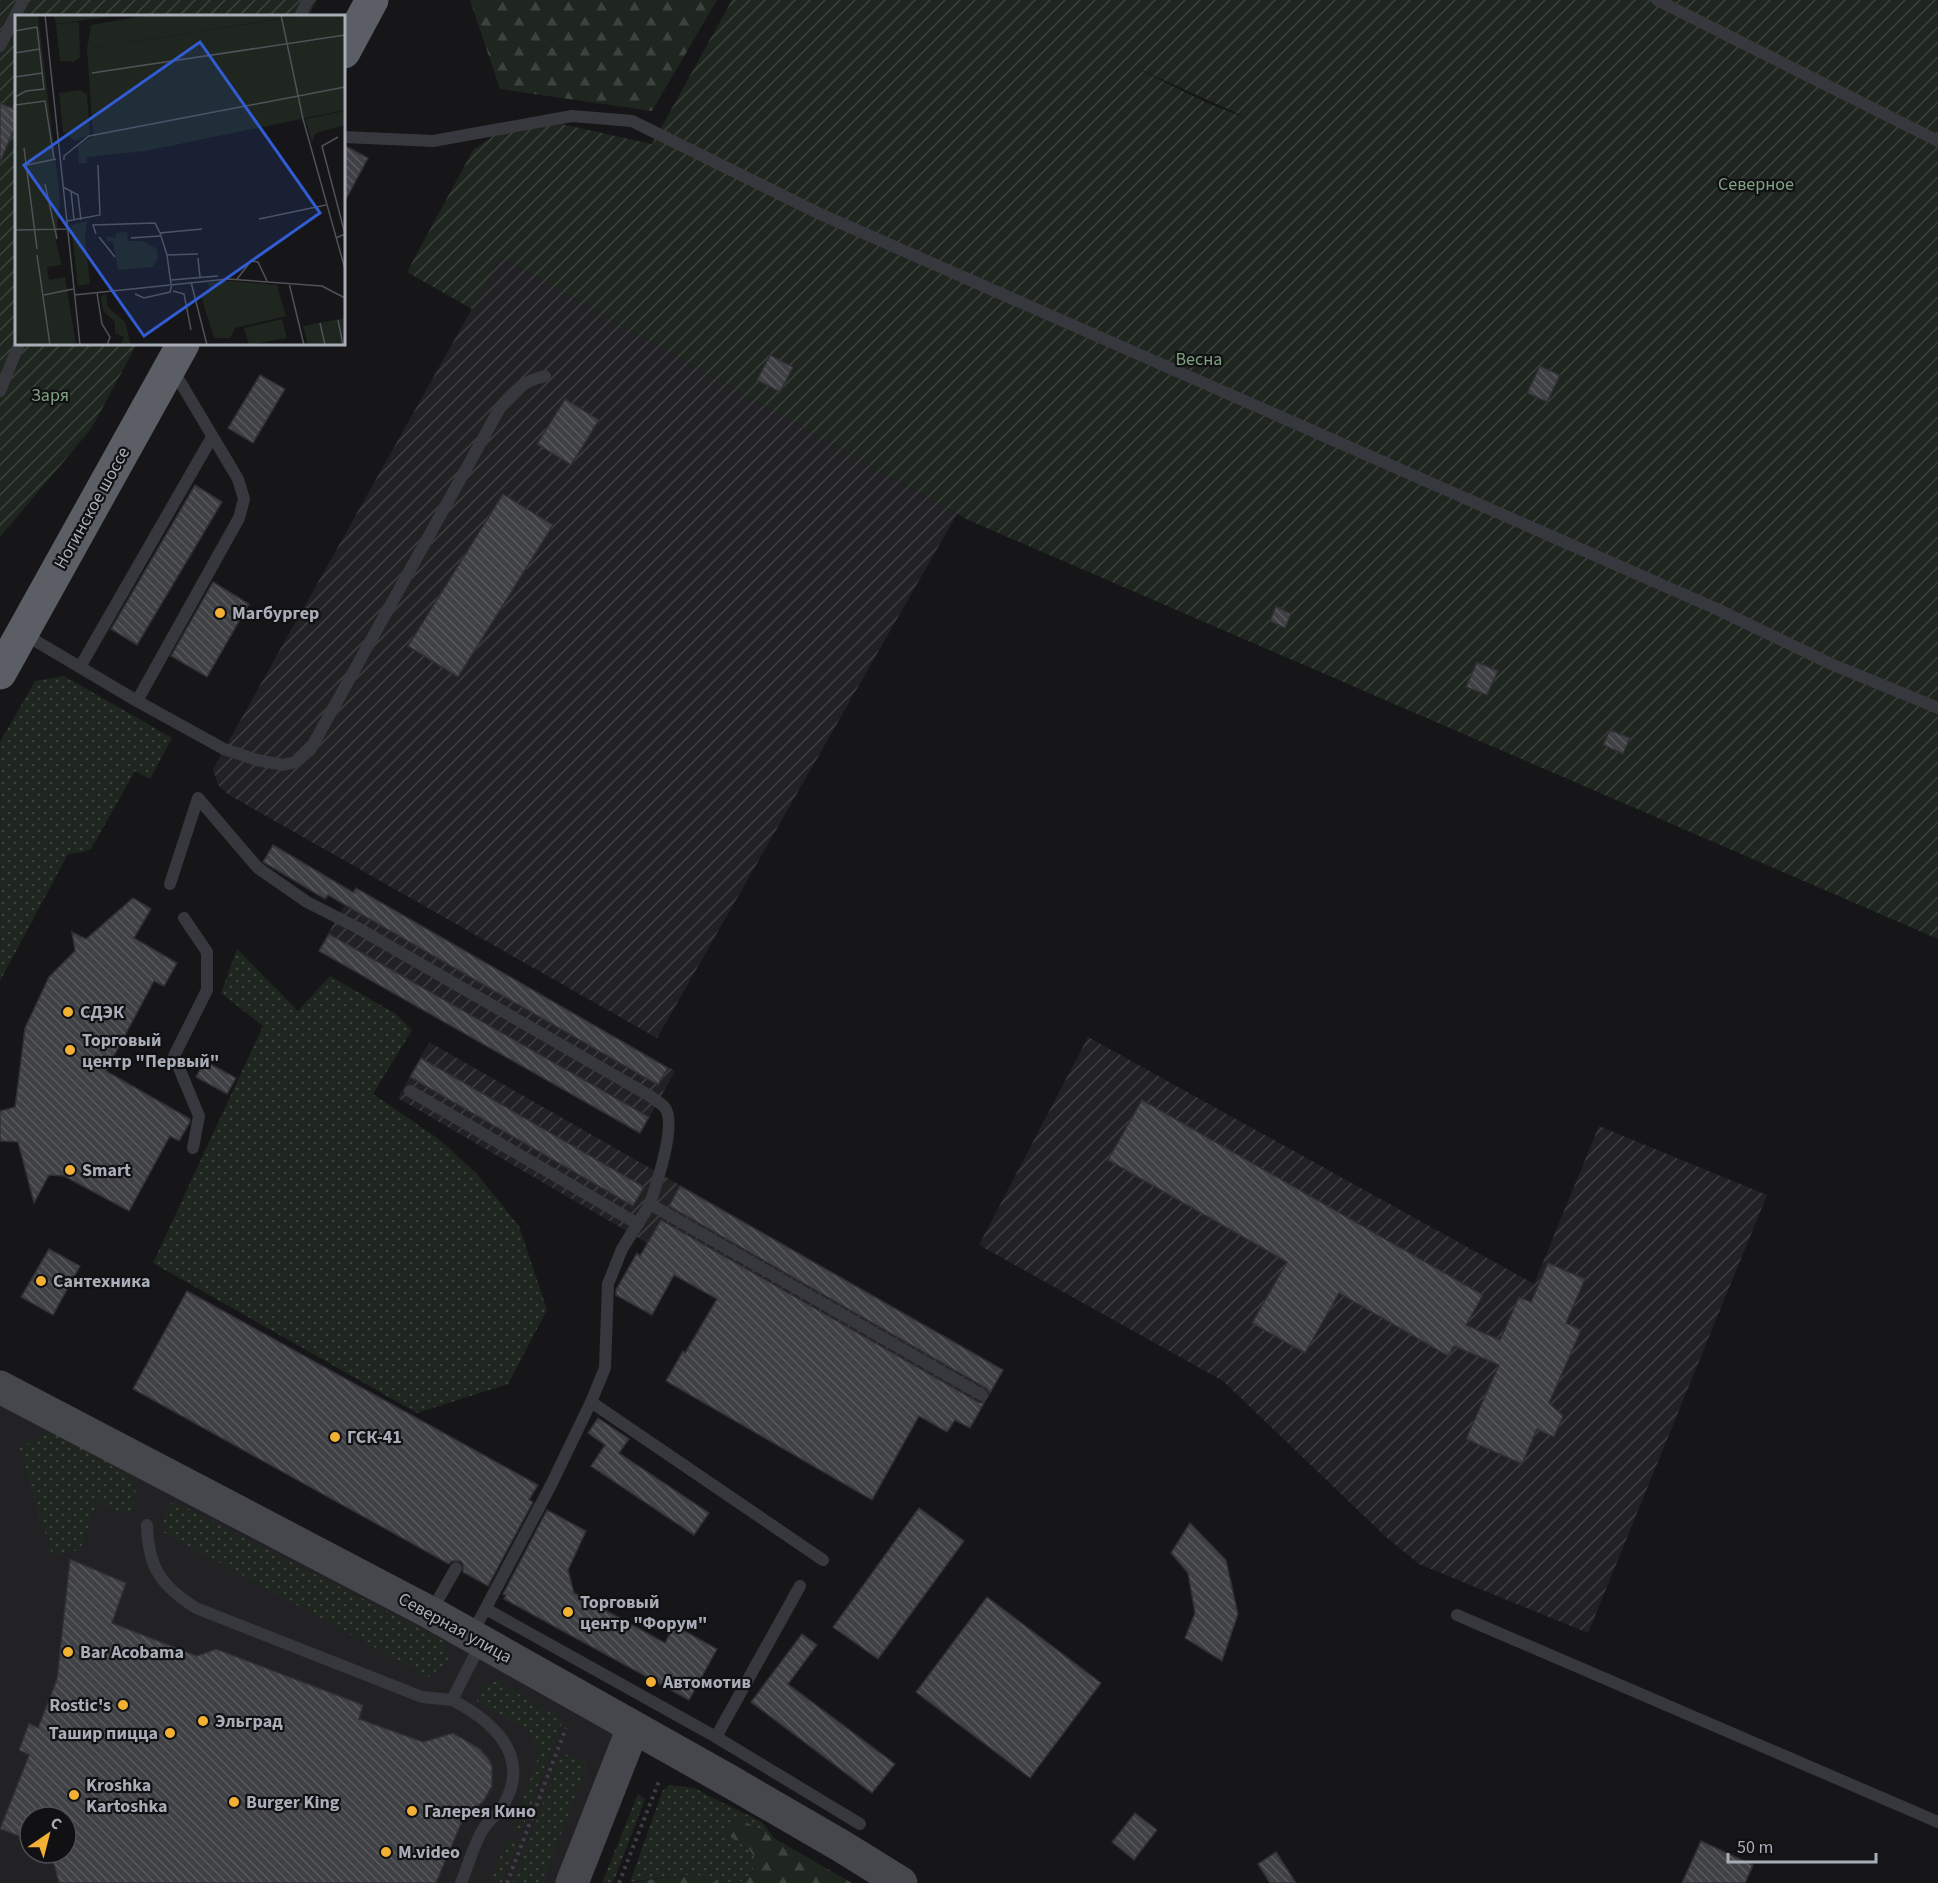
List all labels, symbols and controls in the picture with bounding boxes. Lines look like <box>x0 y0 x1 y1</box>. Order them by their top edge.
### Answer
inset map <box>15 15 345 345</box>
park label: Северное <box>1718 172 1794 197</box>
park label: Весна <box>1176 347 1222 372</box>
park label: Заря <box>31 383 69 408</box>
street label: Ногинское шоссе <box>48 442 136 574</box>
place label: Магбургер <box>232 601 319 626</box>
marker: Магбургер <box>213 606 227 620</box>
place label: СДЭК <box>80 1000 125 1025</box>
marker: СДЭК <box>61 1005 75 1019</box>
place label: Торговый центр "Первый" <box>82 1028 220 1074</box>
marker: Торговый центр "Первый" <box>63 1043 77 1057</box>
place label: Smart <box>82 1158 131 1183</box>
marker: Smart <box>63 1163 77 1177</box>
place label: Сантехника <box>53 1269 150 1294</box>
marker: Сантехника <box>34 1274 48 1288</box>
place label: ГСК-41 <box>347 1425 402 1450</box>
marker: ГСК-41 <box>328 1430 342 1444</box>
street label: Северная улица <box>394 1586 516 1670</box>
place label: Торговый центр "Форум" <box>580 1590 707 1636</box>
marker: Торговый центр "Форум" <box>561 1605 575 1619</box>
place label: Bar Acobama <box>80 1640 184 1665</box>
marker: Bar Acobama <box>61 1645 75 1659</box>
place label: Автомотив <box>662 1670 751 1695</box>
marker: Автомотив <box>644 1675 658 1689</box>
place label: Rostic's <box>49 1693 111 1718</box>
marker: Rostic's <box>116 1698 130 1712</box>
place label: Эльград <box>215 1709 283 1734</box>
marker: Эльград <box>196 1714 210 1728</box>
place label: Ташир пицца <box>49 1721 158 1746</box>
marker: Ташир пицца <box>163 1726 177 1740</box>
place label: Kroshka Kartoshka <box>86 1773 168 1819</box>
marker: Kroshka Kartoshka <box>67 1788 81 1802</box>
place label: Burger King <box>246 1790 340 1815</box>
marker: Burger King <box>227 1795 241 1809</box>
place label: Галерея Кино <box>424 1799 536 1824</box>
marker: Галерея Кино <box>405 1804 419 1818</box>
north arrow <box>18 1805 78 1865</box>
text: С <box>46 1812 66 1835</box>
scale bar <box>1728 1826 1876 1864</box>
text: 50 m <box>1737 1835 1773 1860</box>
place label: M.video <box>398 1840 460 1865</box>
marker: M.video <box>379 1845 393 1859</box>

